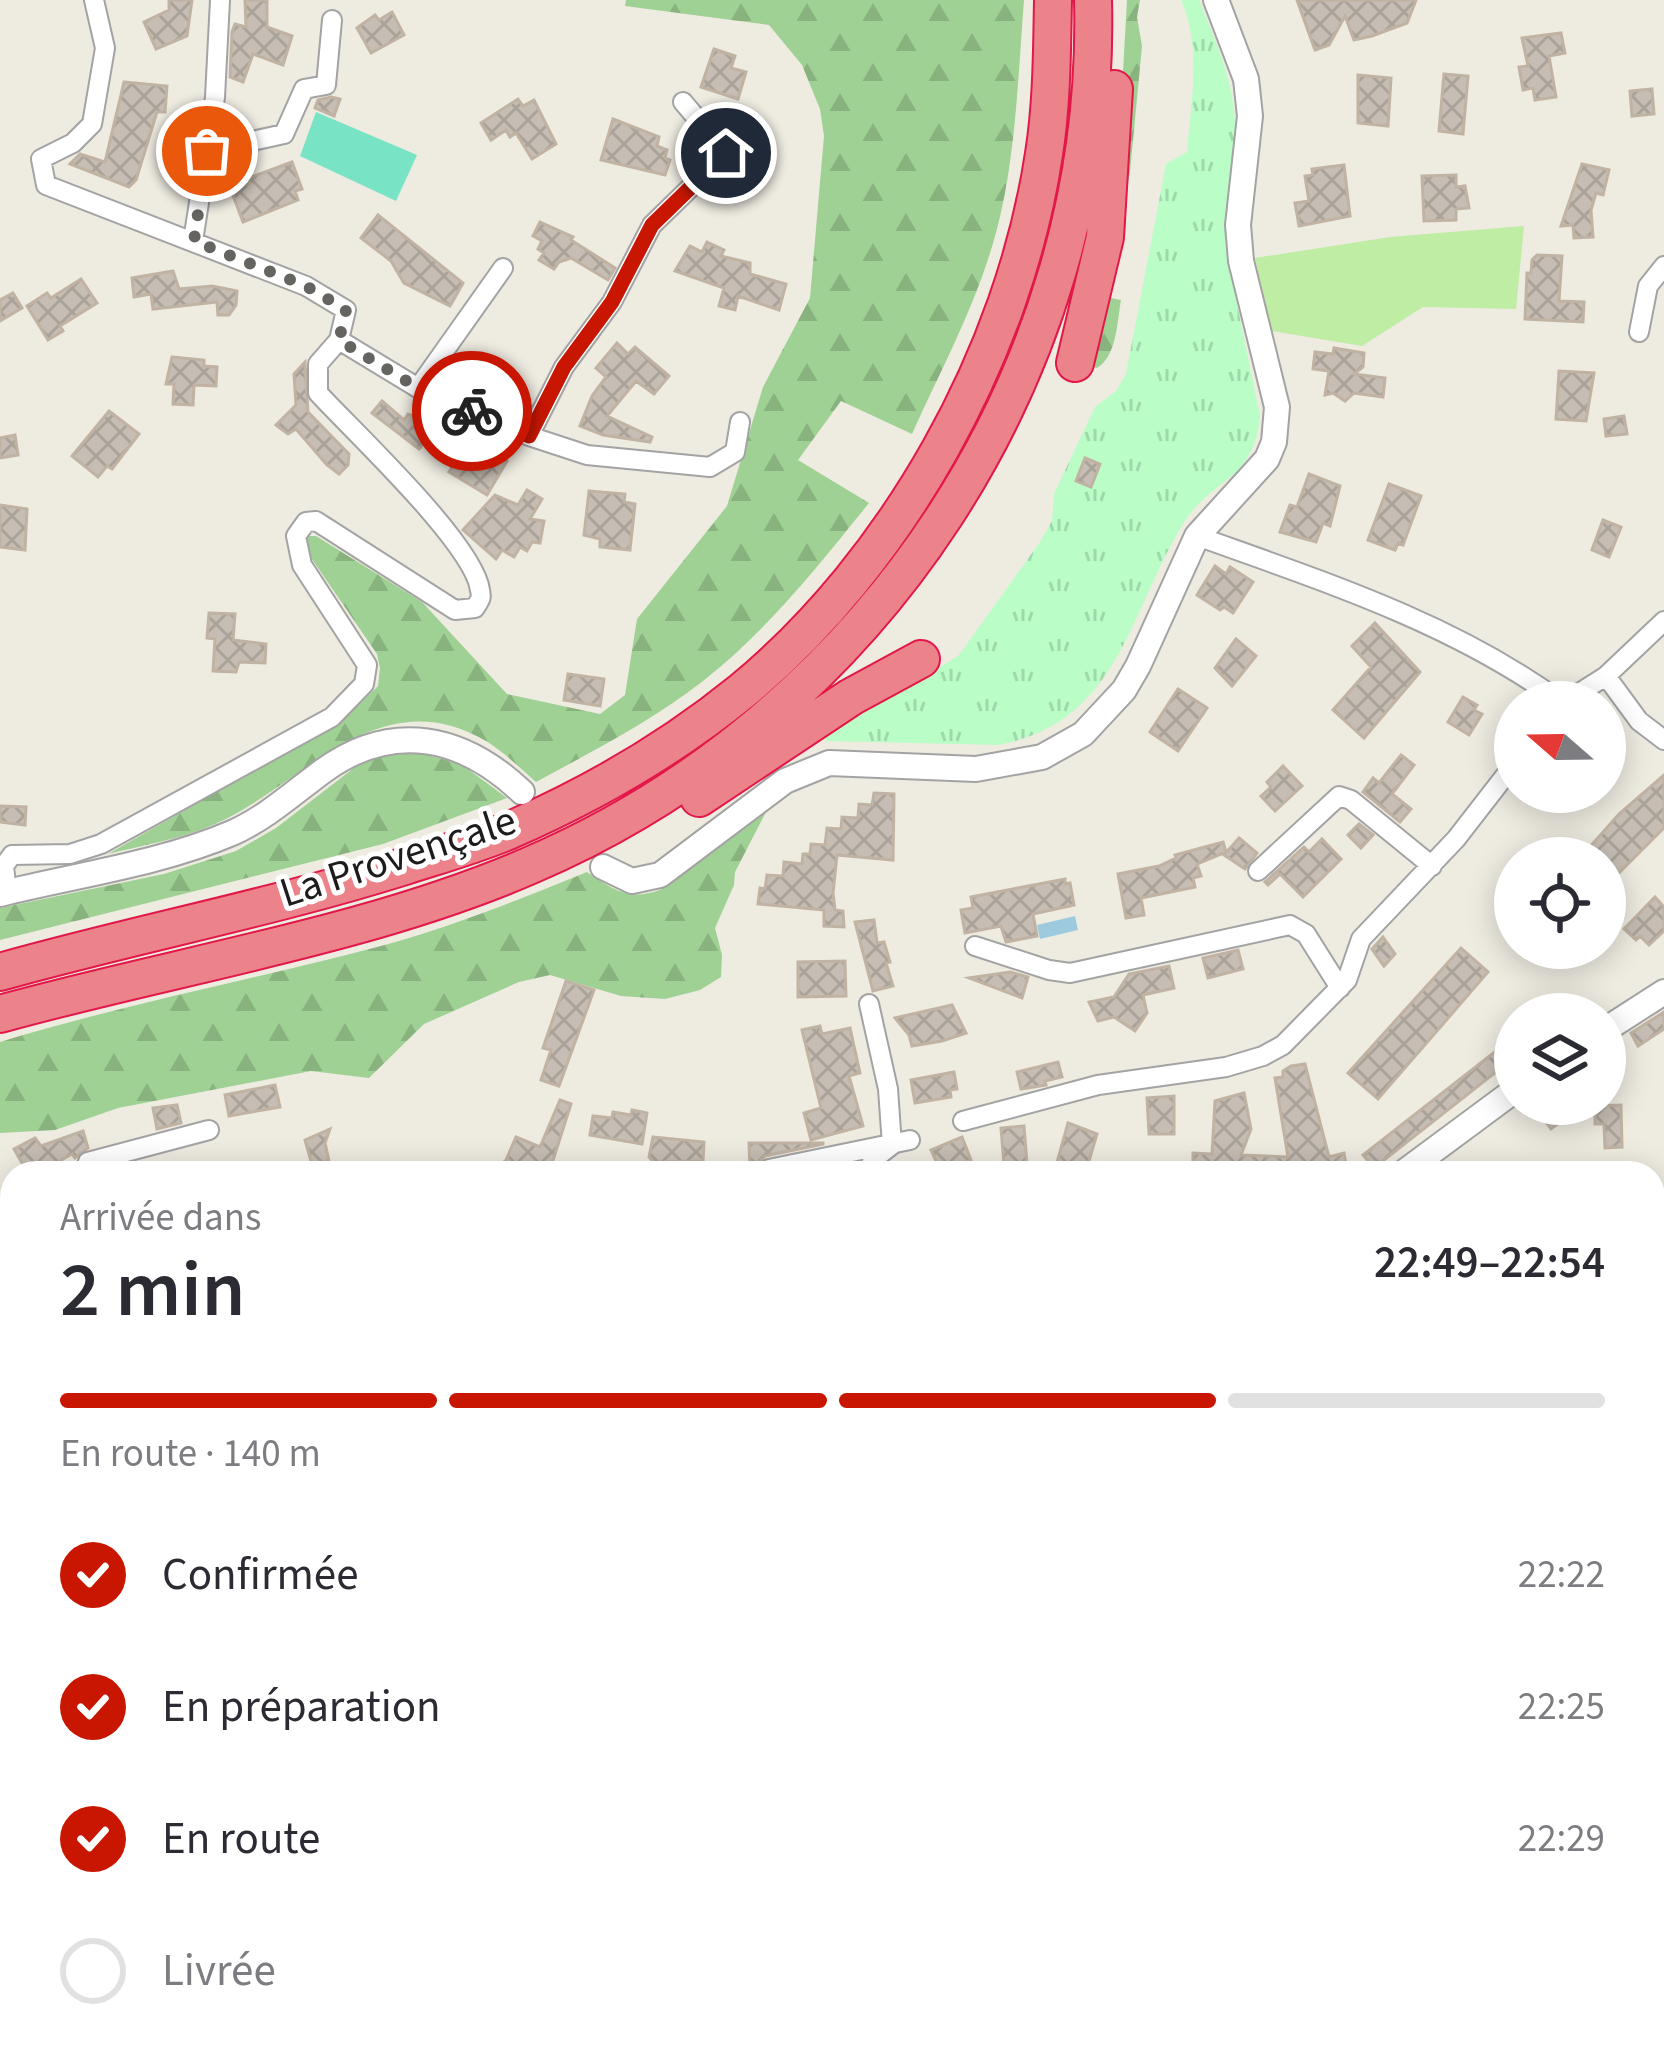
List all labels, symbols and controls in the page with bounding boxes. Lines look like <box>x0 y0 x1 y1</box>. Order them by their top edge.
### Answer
pin <box>156 100 258 202</box>
pin <box>675 102 777 204</box>
icon: bag <box>174 118 240 184</box>
icon: home <box>693 120 759 186</box>
courier <box>412 351 532 471</box>
icon: bike <box>439 378 505 444</box>
north arrow <box>1494 681 1626 813</box>
map controls <box>1494 681 1626 1125</box>
street label: La Provençale <box>272 791 524 923</box>
button: locate <box>1494 837 1626 969</box>
button: layers <box>1494 993 1626 1125</box>
text: Arrivée dans <box>60 1190 261 1246</box>
text: 22:49–22:54 <box>1374 1231 1605 1295</box>
text: 2 min <box>60 1235 245 1346</box>
text: En route · 140 m <box>60 1426 321 1482</box>
icon: check <box>60 1542 126 1608</box>
text: Confirmée <box>162 1543 358 1607</box>
text: 22:22 <box>1518 1547 1605 1603</box>
icon: check <box>60 1674 126 1740</box>
text: En préparation <box>162 1675 441 1739</box>
text: 22:25 <box>1518 1679 1605 1735</box>
icon: check <box>60 1806 126 1872</box>
text: En route <box>162 1807 320 1871</box>
text: 22:29 <box>1518 1811 1605 1867</box>
text: Livrée <box>162 1939 276 2003</box>

